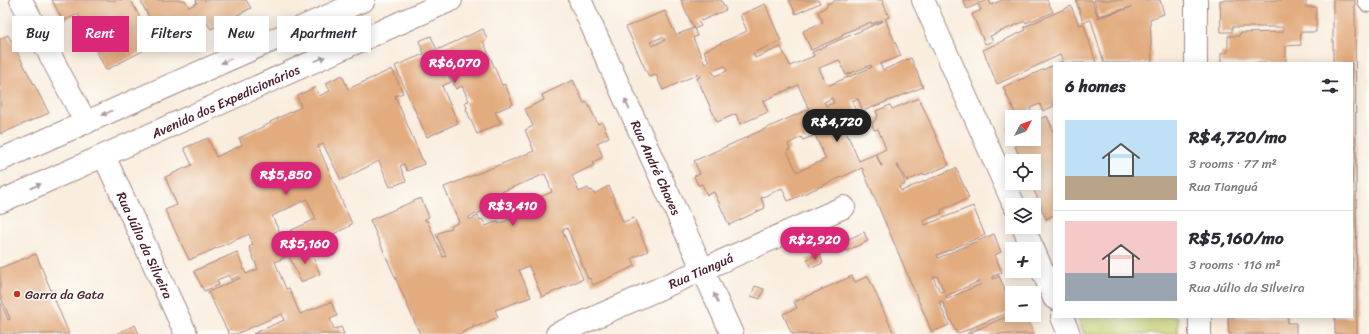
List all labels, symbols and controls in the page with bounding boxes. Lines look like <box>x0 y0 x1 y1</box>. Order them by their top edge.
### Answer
chip: Buy <box>12 16 64 52</box>
chip: Rent <box>72 16 129 52</box>
chip: Filters <box>137 16 206 52</box>
chip: New <box>214 16 269 52</box>
chip: Apartment <box>277 16 371 52</box>
pin: R$6,070 <box>418 50 492 84</box>
text: R$6,070 <box>429 51 481 74</box>
one-way arrow <box>315 56 326 62</box>
street label: Avenida dos Expedicionários <box>147 57 304 145</box>
one-way arrow <box>220 58 232 65</box>
text: 6 homes <box>1065 71 1125 101</box>
icon: filters <box>1319 75 1341 97</box>
one-way arrow <box>624 97 630 109</box>
pin: R$4,720 <box>800 109 874 143</box>
text: R$4,720 <box>811 110 863 133</box>
north arrow <box>1005 110 1041 146</box>
map controls <box>1005 110 1041 322</box>
one-way arrow <box>100 111 112 117</box>
street label: Rua André Chaves <box>625 116 688 219</box>
text: R$4,720/mo <box>1189 122 1286 152</box>
icon: home <box>1097 136 1145 184</box>
text: 3 rooms · 77 m² <box>1189 152 1277 175</box>
button: locate <box>1005 154 1041 190</box>
pin: R$5,850 <box>249 162 323 196</box>
text: R$5,850 <box>260 163 312 186</box>
text: Rua Tianguá <box>1189 175 1258 198</box>
one-way arrow <box>30 183 41 189</box>
street label: Rua Júlio da Silveira <box>110 188 180 303</box>
pin: R$3,410 <box>476 193 550 227</box>
text: R$3,410 <box>488 194 538 217</box>
button: layers <box>1005 198 1041 234</box>
text: R$5,160/mo <box>1189 223 1284 253</box>
pin: R$2,920 <box>778 227 852 261</box>
text: R$2,920 <box>789 228 841 251</box>
pin: R$5,160 <box>268 231 342 265</box>
text: R$5,160 <box>280 232 330 255</box>
icon: home <box>1097 237 1145 285</box>
button: + <box>1005 242 1041 278</box>
street label: Rua Tianguá <box>664 246 737 295</box>
text: 3 rooms · 116 m² <box>1189 253 1281 276</box>
text: Rua Júlio da Silveira <box>1189 276 1305 299</box>
place label: Garra da Gata <box>25 283 104 306</box>
button: − <box>1005 286 1041 322</box>
marker: Garra da Gata <box>12 289 22 299</box>
one-way arrow <box>713 293 719 304</box>

